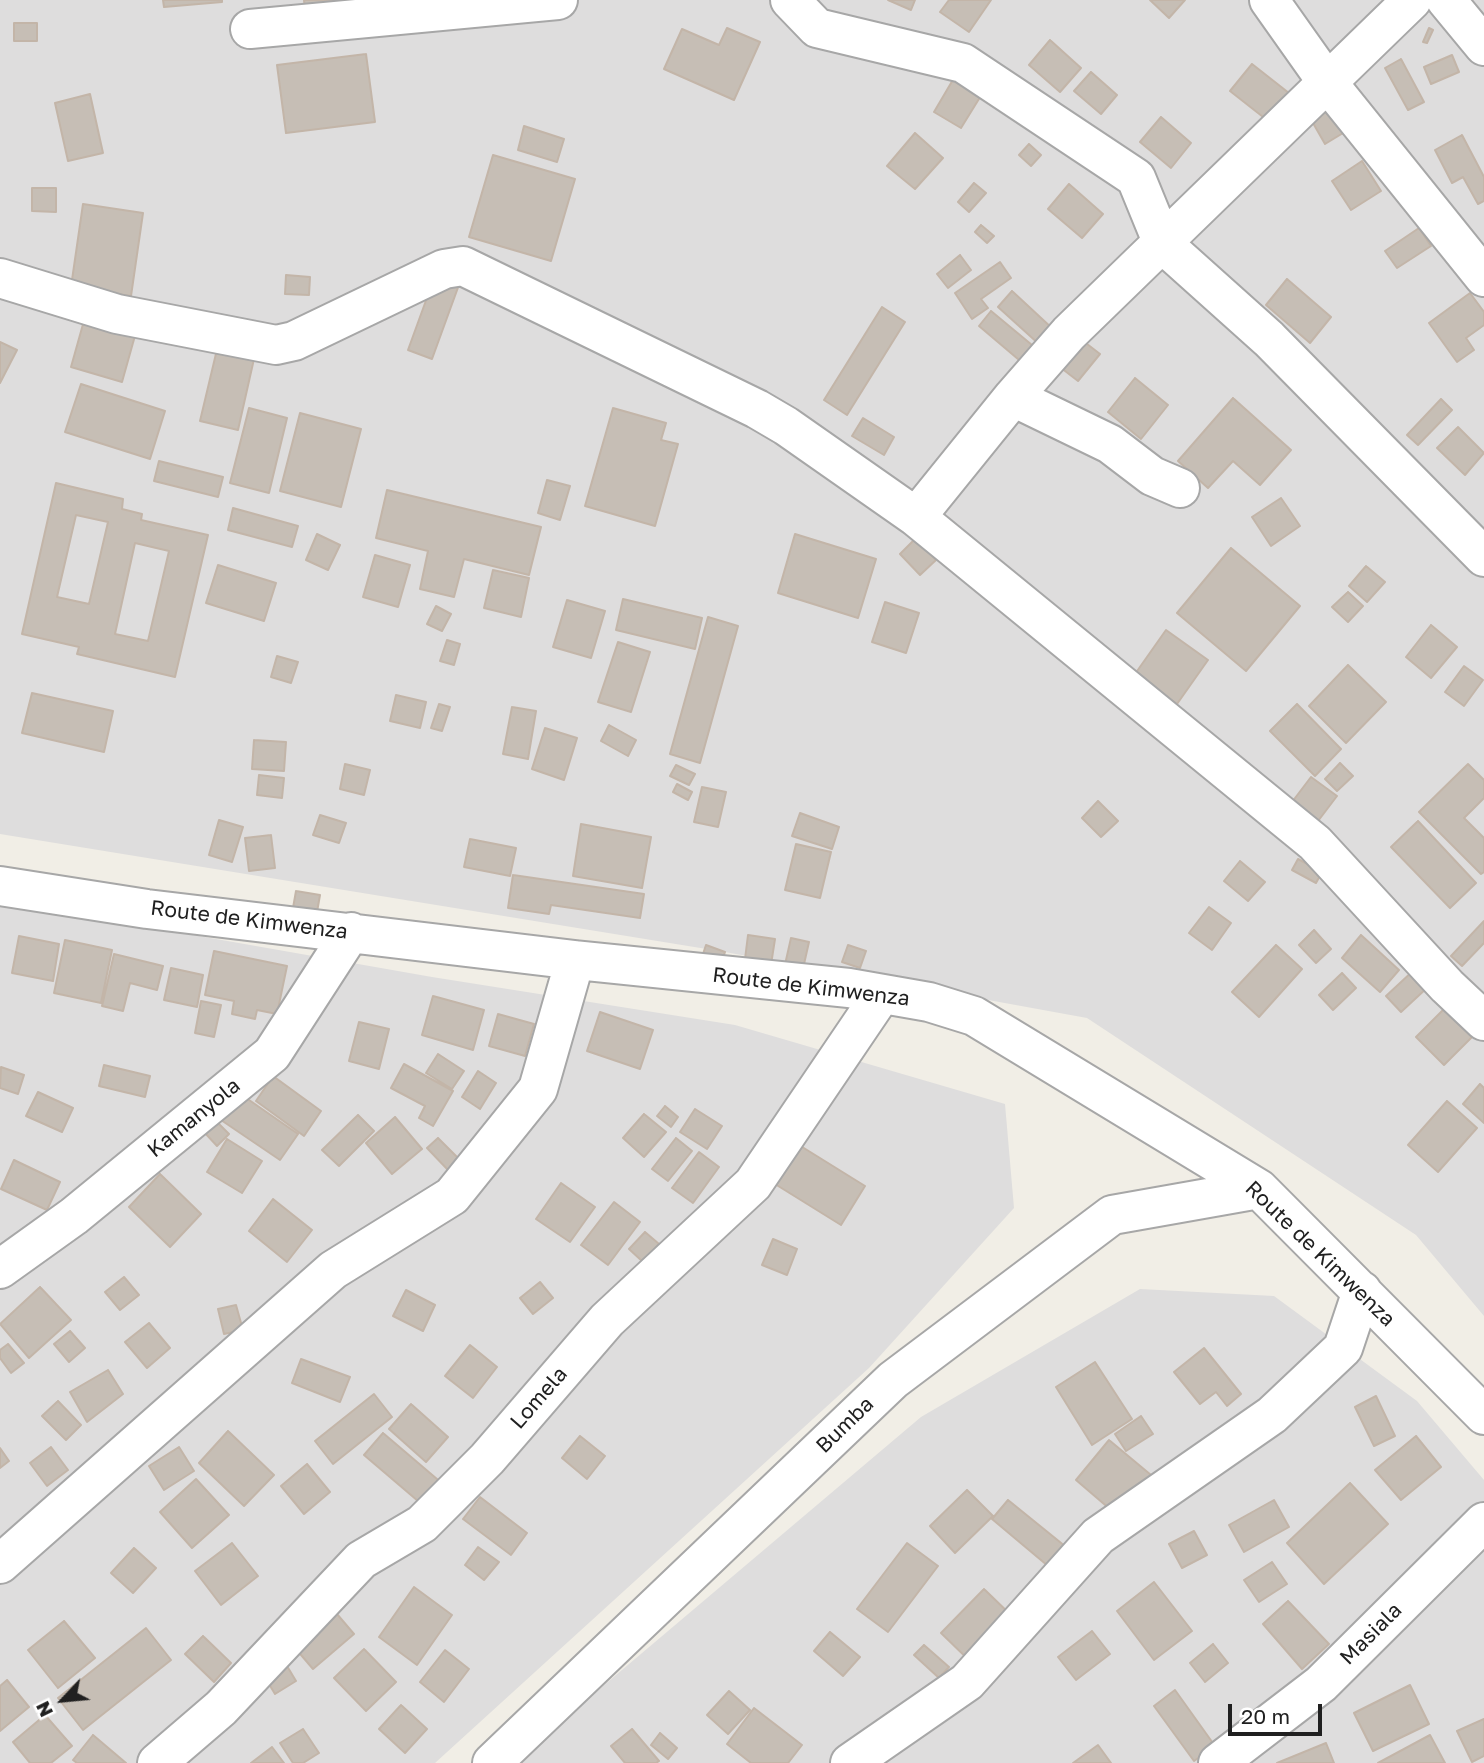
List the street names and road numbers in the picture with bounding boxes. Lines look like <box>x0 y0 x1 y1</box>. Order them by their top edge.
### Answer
street label: Route de Kimwenza <box>149 895 349 945</box>
street label: Route de Kimwenza <box>711 962 911 1012</box>
street label: Kamanyola <box>143 1073 245 1163</box>
street label: Route de Kimwenza <box>1240 1176 1400 1332</box>
street label: Lomela <box>505 1362 573 1434</box>
street label: Bumba <box>811 1392 879 1458</box>
street label: Masiala <box>1335 1598 1407 1670</box>

